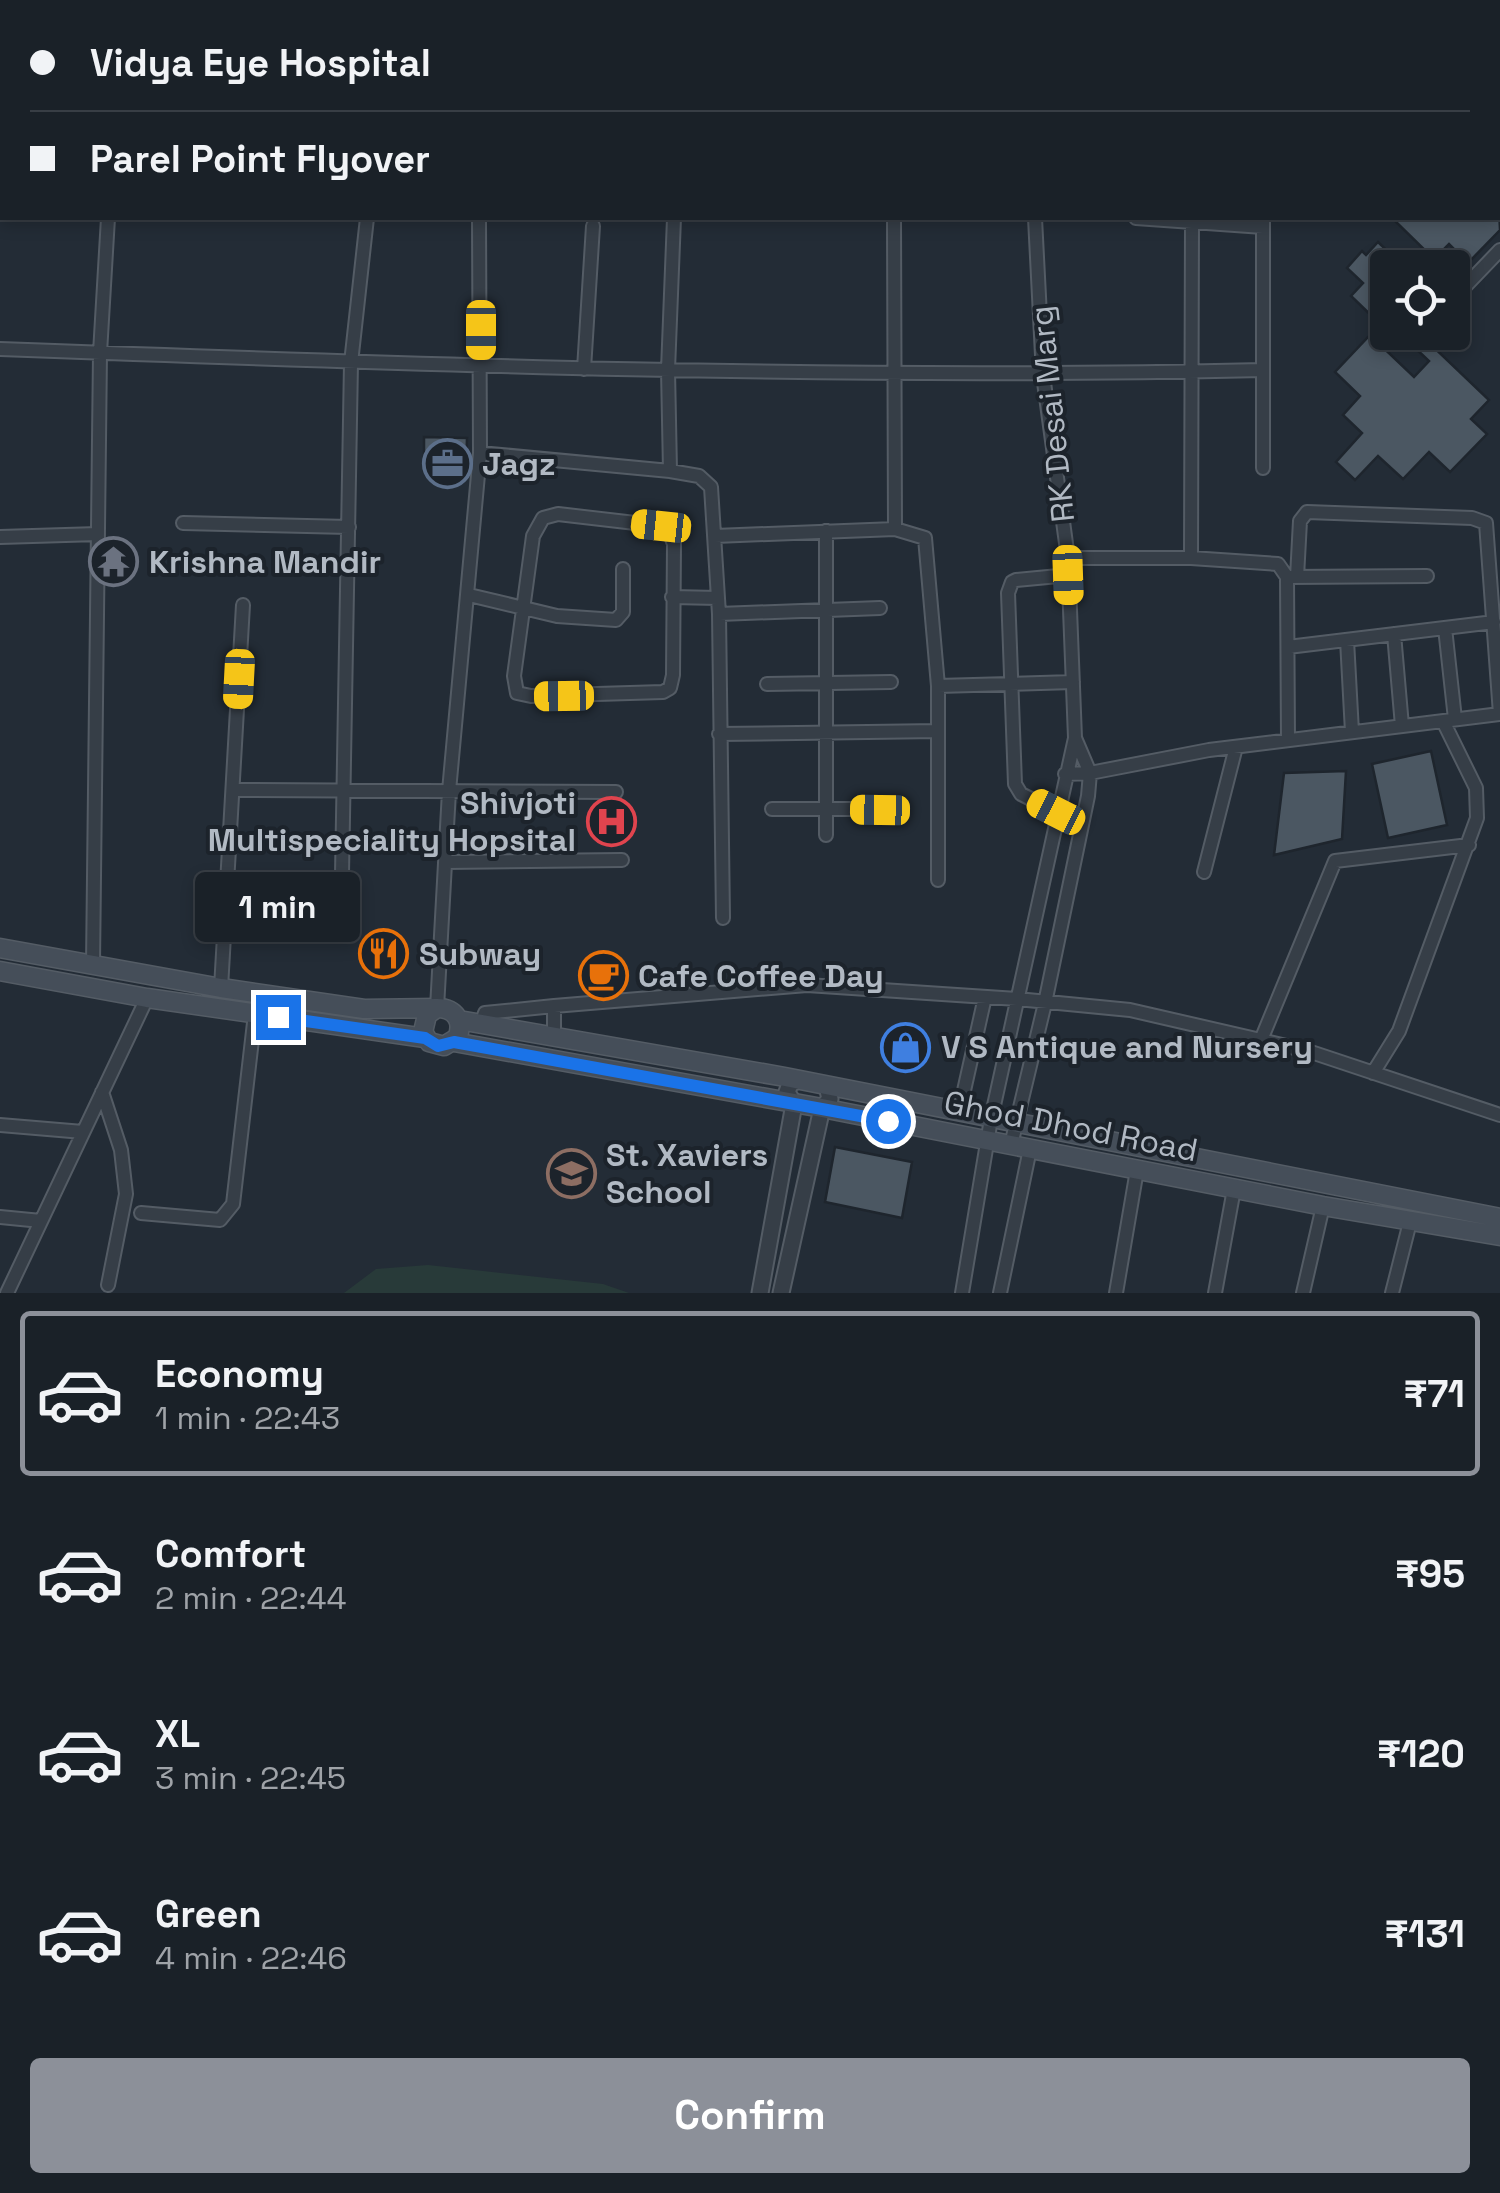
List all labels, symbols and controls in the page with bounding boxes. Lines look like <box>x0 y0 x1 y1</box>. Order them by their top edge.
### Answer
text: Vidya Eye Hospital <box>90 39 431 87</box>
text: Parel Point Flyover <box>90 135 430 183</box>
map controls <box>1370 250 1470 350</box>
button: locate <box>1370 250 1470 350</box>
car <box>466 300 496 360</box>
street label: RK Desai Marg <box>1021 304 1083 524</box>
office icon: Jagz <box>421 438 473 490</box>
place label: Jagz <box>482 444 556 484</box>
car <box>630 508 692 544</box>
temple icon: Krishna Mandir <box>88 536 140 588</box>
place label: Krishna Mandir <box>149 542 381 582</box>
car <box>1052 544 1084 606</box>
car <box>222 648 256 710</box>
car <box>534 680 594 712</box>
place label: Shivjoti Multispeciality Hopsital <box>208 783 576 860</box>
car <box>1022 785 1090 839</box>
car <box>850 794 910 826</box>
hospital icon: Shivjoti Multispeciality Hopsital <box>585 795 637 847</box>
callout: 1 min <box>196 872 360 942</box>
text: 1 min <box>238 887 317 927</box>
restaurant icon: Subway <box>358 928 410 980</box>
place label: Subway <box>419 934 541 974</box>
cafe icon: Cafe Coffee Day <box>577 950 629 1002</box>
place label: Cafe Coffee Day <box>638 956 884 996</box>
route end <box>256 995 301 1040</box>
shop icon: V S Antique and Nursery <box>880 1021 932 1073</box>
place label: V S Antique and Nursery <box>941 1027 1313 1067</box>
street label: Ghod Dhod Road <box>941 1082 1201 1170</box>
route start <box>866 1099 911 1144</box>
place label: St. Xaviers School <box>606 1135 768 1212</box>
school or university icon: St. Xaviers School <box>545 1147 597 1199</box>
icon: car <box>35 1349 125 1439</box>
text: Economy <box>155 1350 324 1398</box>
text: ₹71 <box>1404 1370 1465 1418</box>
text: 1 min · 22:43 <box>155 1398 340 1438</box>
icon: car <box>35 1529 125 1619</box>
text: Comfort <box>155 1530 306 1578</box>
text: ₹95 <box>1395 1550 1465 1598</box>
text: 2 min · 22:44 <box>155 1578 347 1618</box>
icon: car <box>35 1709 125 1799</box>
text: XL <box>155 1710 200 1758</box>
text: ₹120 <box>1377 1730 1465 1778</box>
text: 3 min · 22:45 <box>155 1758 346 1798</box>
icon: car <box>35 1889 125 1979</box>
text: Green <box>155 1890 262 1938</box>
text: ₹131 <box>1385 1910 1465 1958</box>
text: 4 min · 22:46 <box>155 1938 347 1978</box>
button: Confirm <box>30 2058 1470 2173</box>

